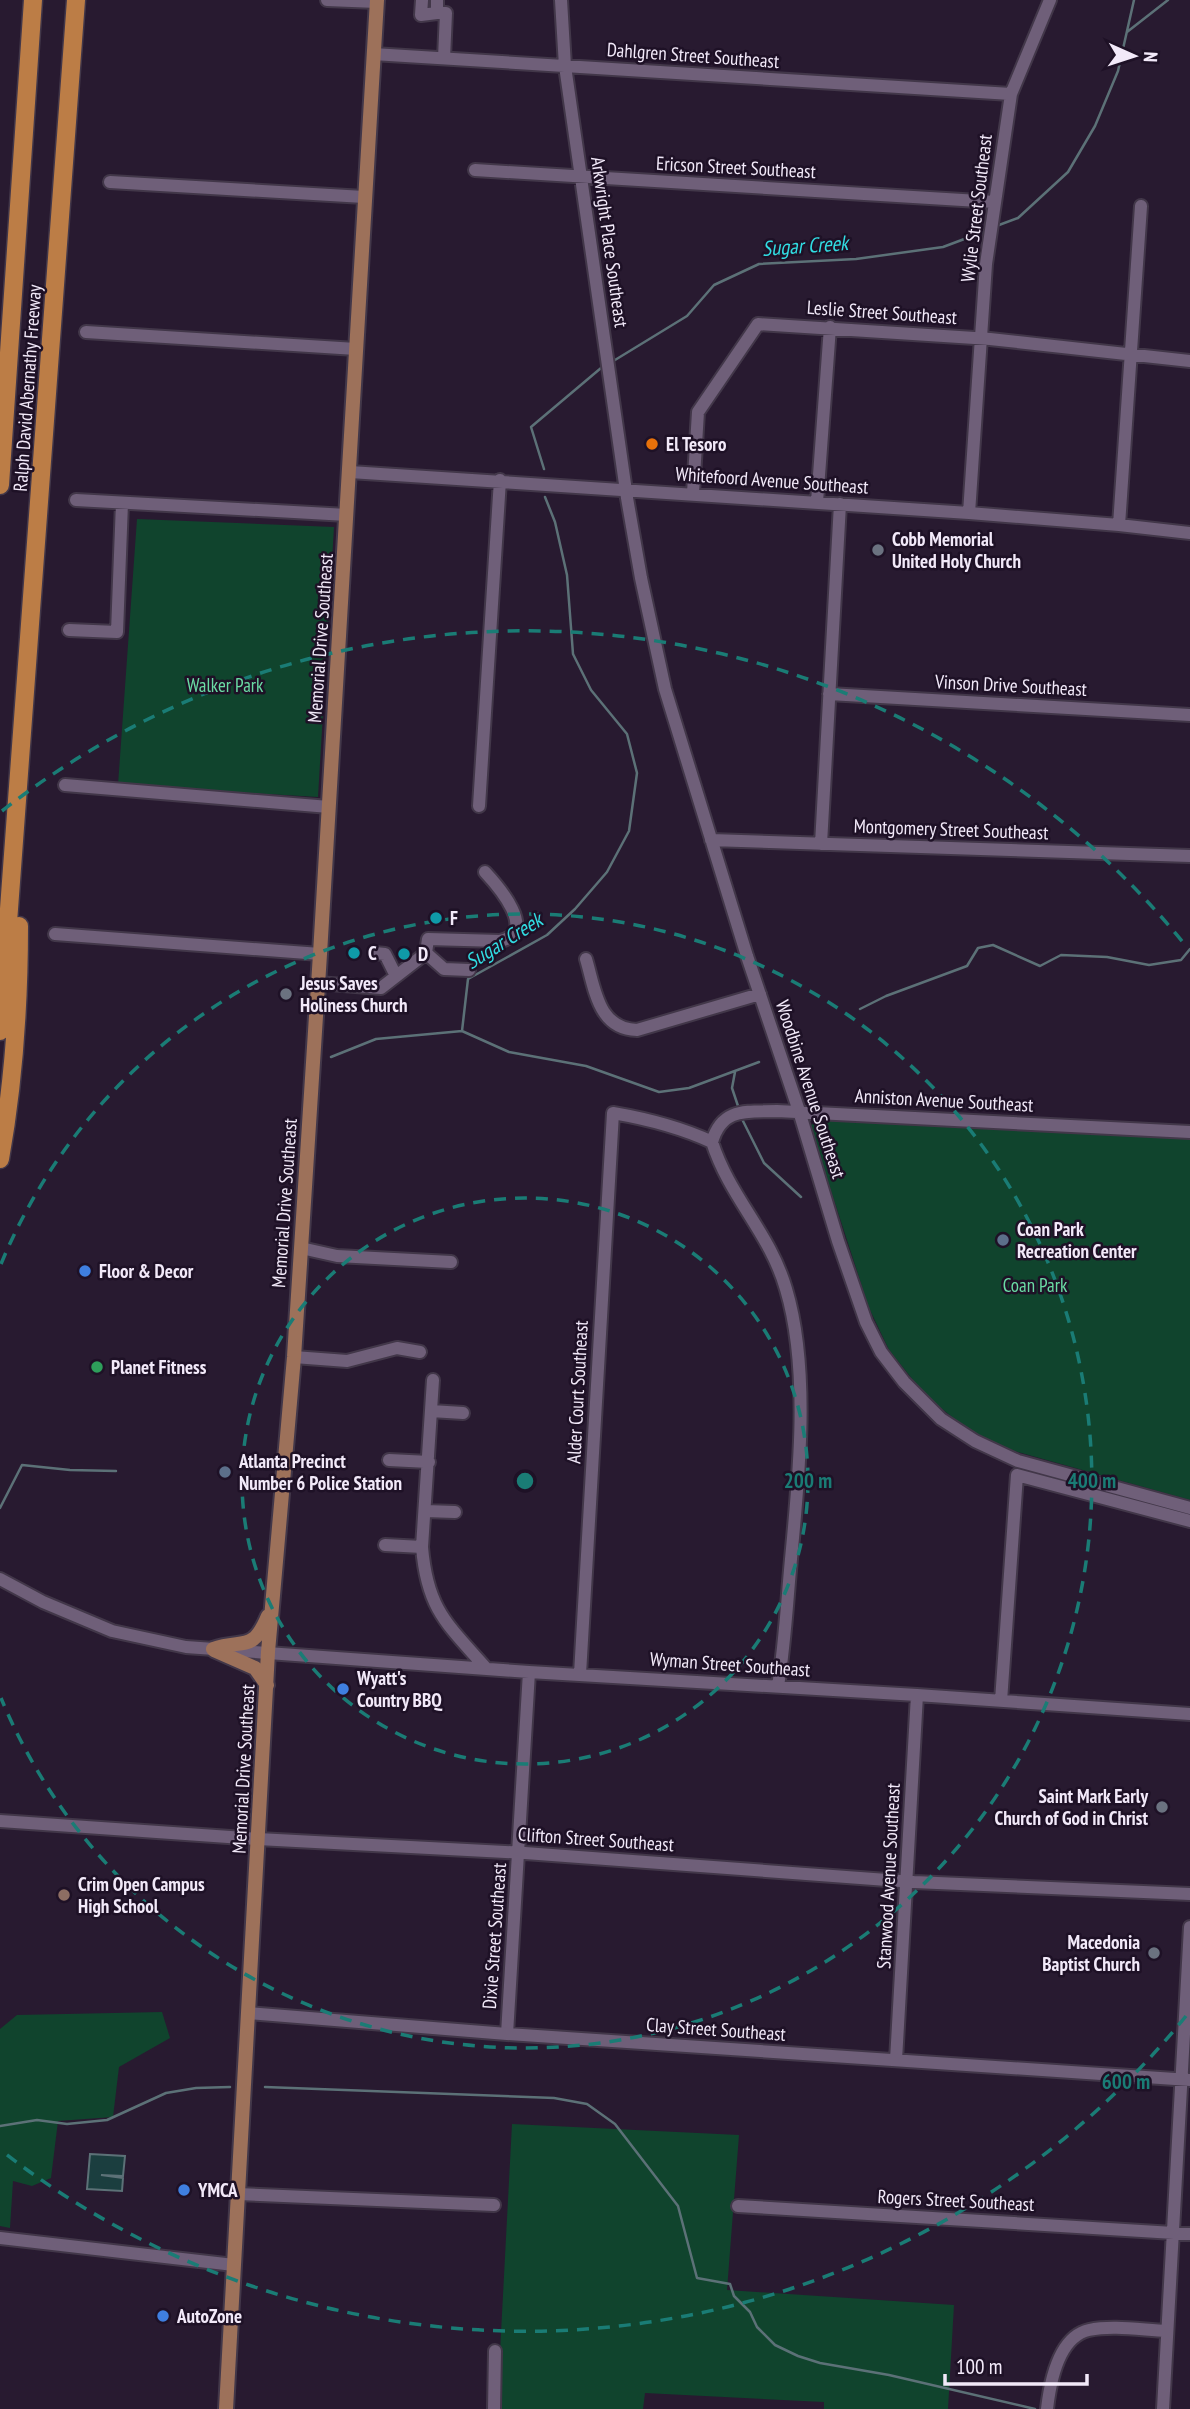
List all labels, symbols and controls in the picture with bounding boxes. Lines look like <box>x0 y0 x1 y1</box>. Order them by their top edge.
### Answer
north arrow <box>1099 21 1169 91</box>
street label: Dahlgren Street Southeast <box>606 37 781 73</box>
text: N <box>1139 51 1163 63</box>
street label: Wylie Street Southeast <box>955 132 997 283</box>
street label: Ericson Street Southeast <box>656 151 817 183</box>
street label: Arkwright Place Southeast <box>586 155 634 330</box>
water label: Sugar Creek <box>761 229 852 262</box>
street label: Ralph David Abernathy Freeway <box>8 283 46 492</box>
street label: Leslie Street Southeast <box>806 295 959 329</box>
place label: El Tesoro <box>666 432 726 456</box>
marker: El Tesoro <box>644 436 660 452</box>
street label: Whitefoord Avenue Southeast <box>675 461 870 499</box>
place label: Cobb Memorial United Holy Church <box>892 527 1021 573</box>
marker: Cobb Memorial United Holy Church <box>870 542 886 558</box>
street label: Memorial Drive Southeast <box>302 552 338 723</box>
street label: Vinson Drive Southeast <box>933 669 1088 701</box>
park label: Walker Park <box>187 673 264 697</box>
street label: Montgomery Street Southeast <box>853 814 1050 844</box>
water label: Sugar Creek <box>460 905 550 975</box>
place label: F <box>450 906 458 930</box>
marker: F <box>428 910 444 926</box>
place label: C <box>368 941 377 965</box>
place label: D <box>418 942 428 966</box>
marker: C <box>346 945 362 961</box>
marker: D <box>396 946 412 962</box>
place label: Jesus Saves Holiness Church <box>299 971 408 1017</box>
marker: Jesus Saves Holiness Church <box>278 986 294 1002</box>
street label: Woodbine Avenue Southeast <box>771 997 851 1182</box>
street label: Anniston Avenue Southeast <box>854 1083 1035 1117</box>
street label: Memorial Drive Southeast <box>266 1117 302 1288</box>
place label: Coan Park Recreation Center <box>1017 1217 1137 1263</box>
marker: Coan Park Recreation Center <box>995 1232 1011 1248</box>
place label: Floor & Decor <box>99 1259 194 1283</box>
marker: Floor & Decor <box>77 1263 93 1279</box>
park label: Coan Park <box>1003 1273 1068 1297</box>
street label: Alder Court Southeast <box>561 1319 593 1464</box>
place label: Planet Fitness <box>111 1355 207 1379</box>
marker: Planet Fitness <box>89 1359 105 1375</box>
place label: Atlanta Precinct Number 6 Police Station <box>238 1449 402 1495</box>
marker: Atlanta Precinct Number 6 Police Station <box>217 1464 233 1480</box>
text: 200 m <box>784 1467 832 1494</box>
text: 400 m <box>1068 1467 1116 1494</box>
centre of rings <box>513 1469 537 1493</box>
street label: Wyman Street Southeast <box>649 1646 812 1682</box>
place label: Wyatt's Country BBQ <box>356 1666 442 1712</box>
marker: Wyatt's Country BBQ <box>335 1681 351 1697</box>
street label: Memorial Drive Southeast <box>227 1683 259 1854</box>
street label: Stanwood Avenue Southeast <box>871 1782 905 1969</box>
place label: Saint Mark Early Church of God in Christ <box>995 1784 1148 1830</box>
marker: Saint Mark Early Church of God in Christ <box>1154 1799 1170 1815</box>
street label: Clifton Street Southeast <box>517 1822 676 1856</box>
street label: Dixie Street Southeast <box>477 1861 511 2010</box>
place label: Crim Open Campus High School <box>78 1872 205 1918</box>
marker: Crim Open Campus High School <box>56 1887 72 1903</box>
place label: Macedonia Baptist Church <box>1042 1930 1140 1976</box>
marker: Macedonia Baptist Church <box>1146 1945 1162 1961</box>
street label: Clay Street Southeast <box>645 2012 787 2046</box>
text: 600 m <box>1102 2068 1150 2095</box>
place label: YMCA <box>197 2178 238 2202</box>
marker: YMCA <box>176 2182 192 2198</box>
street label: Rogers Street Southeast <box>877 2184 1036 2216</box>
place label: AutoZone <box>176 2304 242 2328</box>
marker: AutoZone <box>155 2308 171 2324</box>
scale bar <box>945 2342 1087 2386</box>
text: 100 m <box>956 2353 1002 2380</box>

